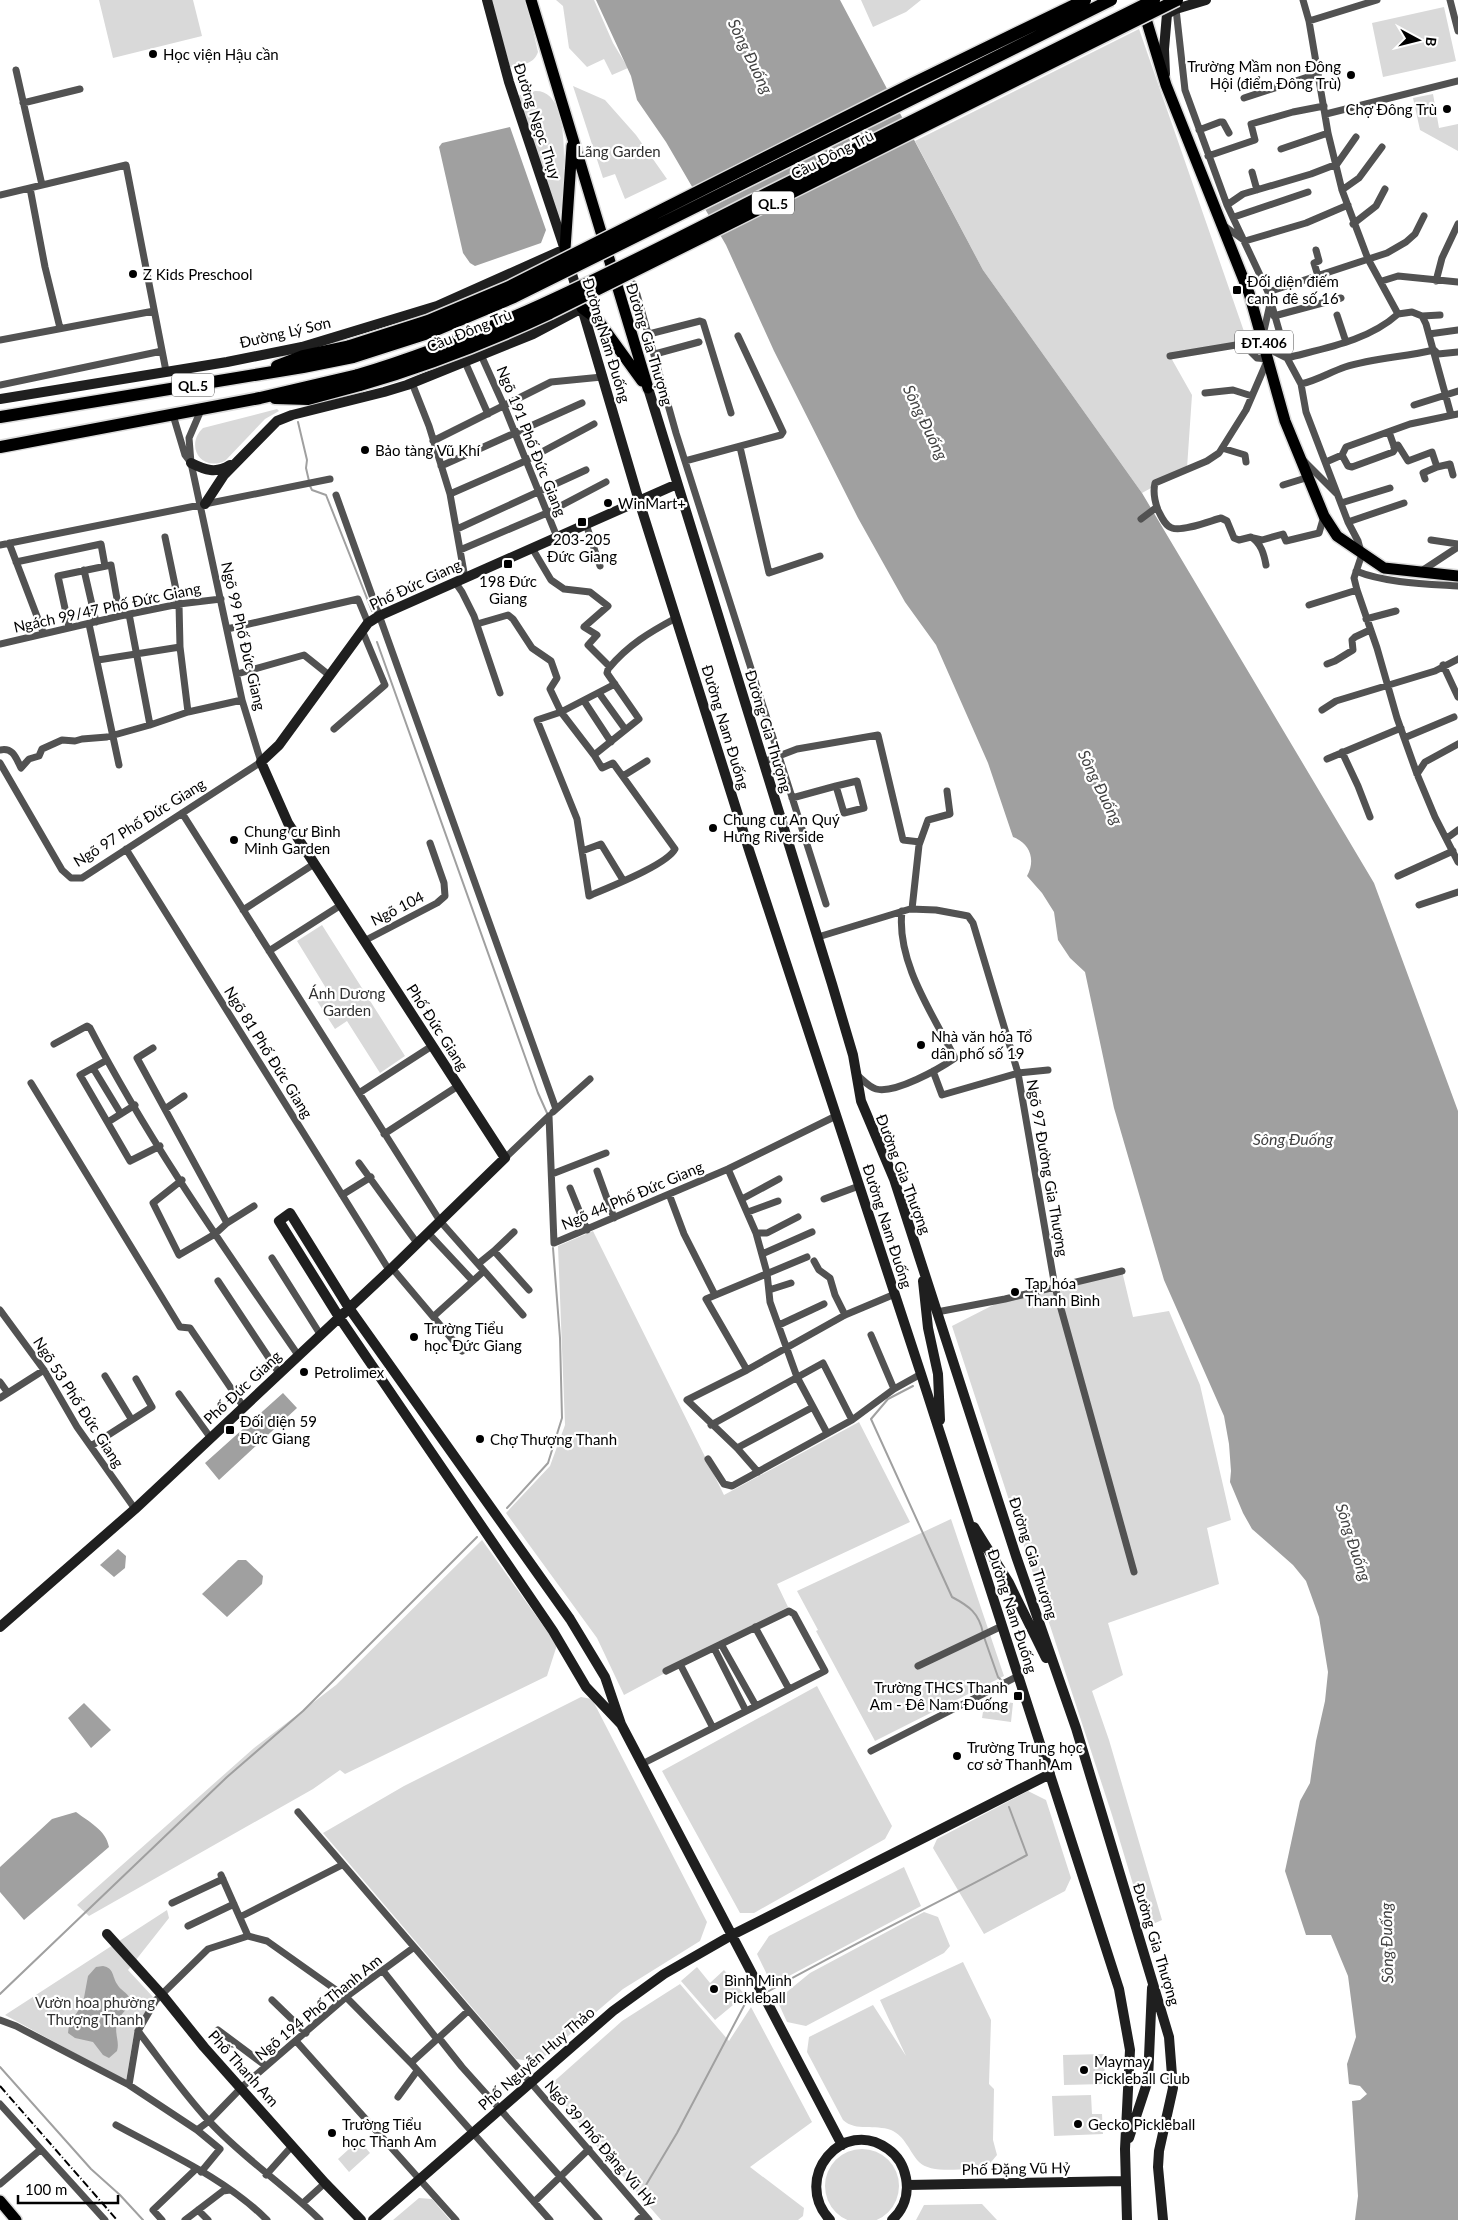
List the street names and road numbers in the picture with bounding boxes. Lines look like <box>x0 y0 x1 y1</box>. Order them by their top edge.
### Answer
street label: Đường Ngọc Thụy <box>511 61 565 182</box>
street label: Cầu Đông Trù <box>788 126 876 182</box>
road number: QL.5 <box>752 192 794 214</box>
street label: Đường Nam Đuống <box>579 276 635 405</box>
street label: Đường Gia Thượng <box>623 281 677 408</box>
street label: Cầu Đông Trù <box>424 305 514 355</box>
street label: Đường Lý Sơn <box>238 313 332 351</box>
road number: ĐT.406 <box>1235 331 1293 354</box>
street label: Ngõ 191 Phố Đức Giang <box>494 363 571 519</box>
road number: QL.5 <box>172 374 214 396</box>
street label: Phố Đức Giang <box>366 555 464 613</box>
street label: Ngõ 99 Phố Đức Giang <box>218 560 270 712</box>
street label: Ngách 99/47 Phố Đức Giang <box>12 578 202 636</box>
street label: Đường Nam Đuống <box>698 663 754 792</box>
street label: Đường Gia Thượng <box>742 668 796 795</box>
street label: Ngõ 97 Phố Đức Giang <box>70 774 208 870</box>
street label: Ngõ 104 <box>367 887 427 929</box>
street label: Phố Đức Giang <box>403 980 473 1074</box>
street label: Ngõ 81 Phố Đức Giang <box>221 983 317 1121</box>
street label: Ngõ 97 Đường Gia Thượng <box>1024 1078 1073 1258</box>
street label: Đường Gia Thượng <box>873 1111 935 1237</box>
street label: Ngõ 44 Phố Đức Giang <box>558 1157 706 1233</box>
street label: Đường Nam Đuống <box>859 1162 917 1290</box>
street label: Ngõ 53 Phố Đức Giang <box>30 1333 128 1471</box>
street label: Phố Đức Giang <box>199 1346 285 1428</box>
street label: Đường Gia Thượng <box>1006 1495 1062 1621</box>
street label: Đường Nam Đuống <box>984 1547 1042 1675</box>
street label: Đường Gia Thượng <box>1130 1881 1184 2008</box>
street label: Ngõ 194 Phố Thanh Am <box>251 1950 385 2064</box>
street label: Phố Nguyễn Huy Thảo <box>474 2003 598 2113</box>
street label: Phố Thanh Am <box>205 2026 283 2110</box>
street label: Ngõ 39 Phố Đặng Vũ Hỷ <box>541 2076 661 2210</box>
street label: Phố Đặng Vũ Hỷ <box>962 2158 1071 2178</box>

